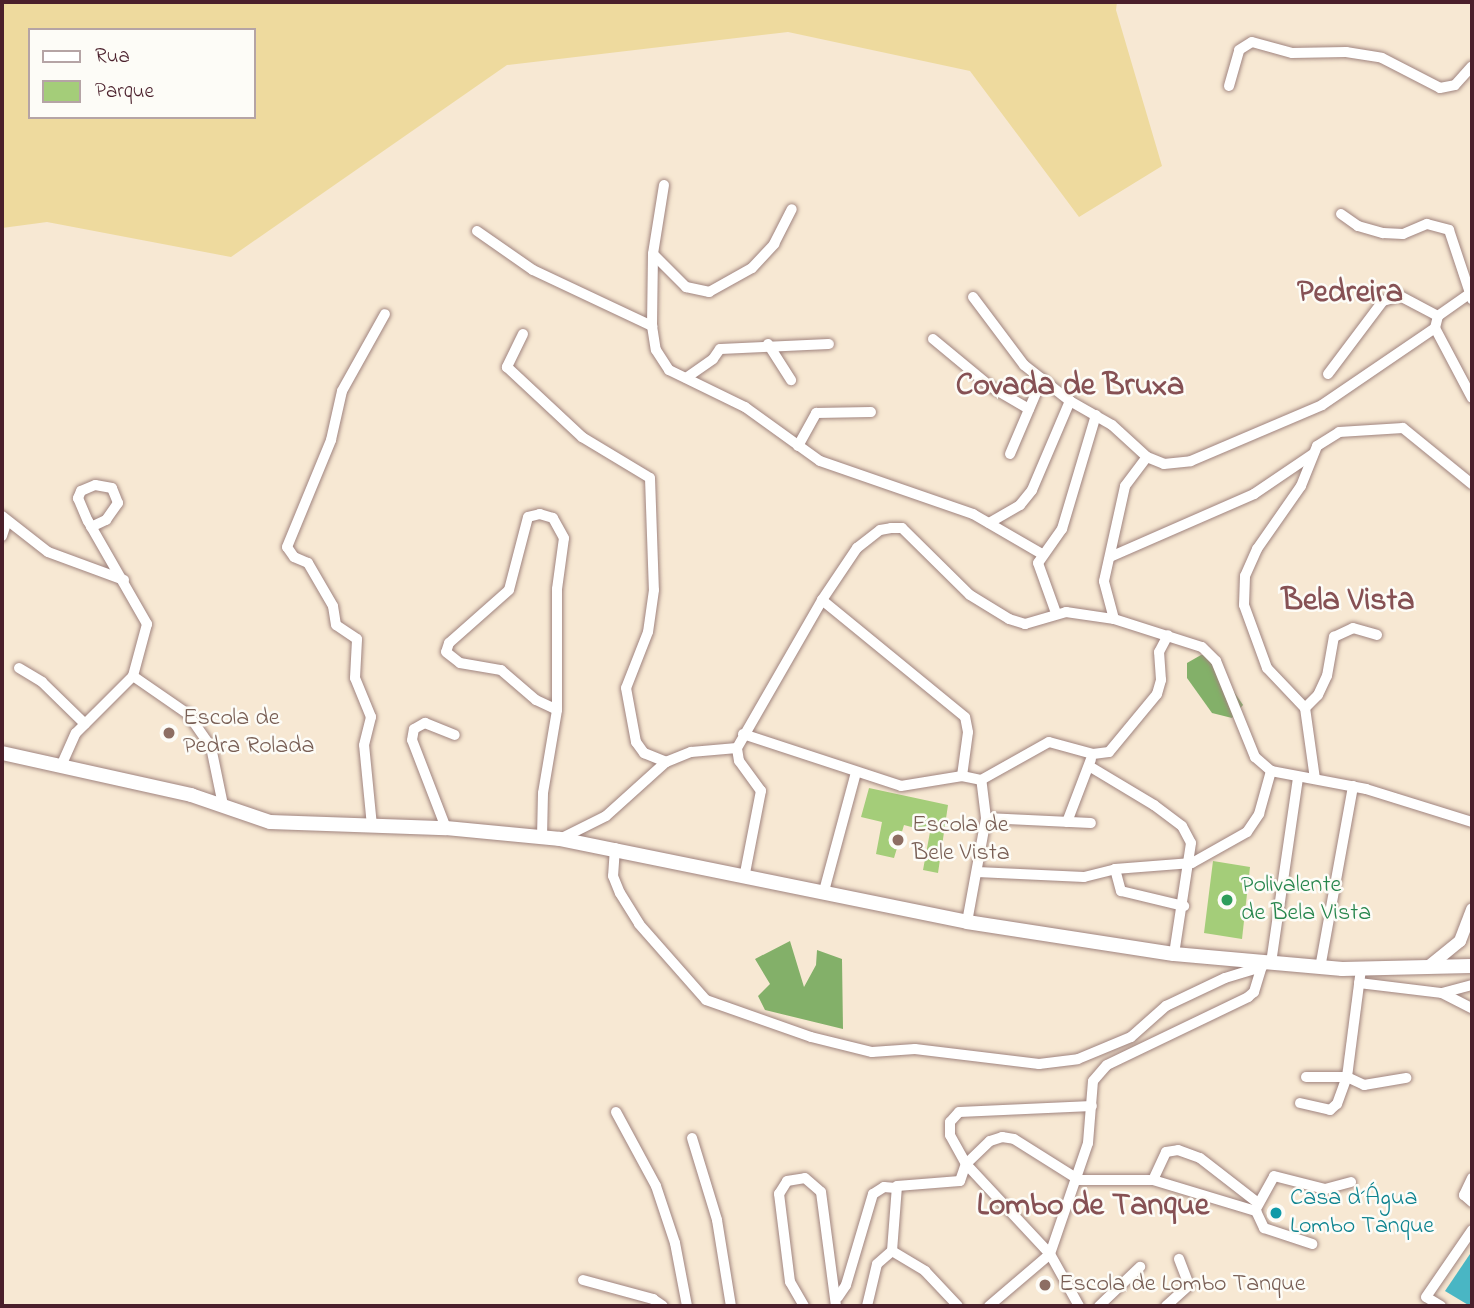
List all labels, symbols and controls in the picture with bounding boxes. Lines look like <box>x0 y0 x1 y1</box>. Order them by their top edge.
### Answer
legend <box>28 28 256 119</box>
text: Rua <box>95 42 130 72</box>
text: Parque <box>95 77 154 107</box>
district label: Pedreira <box>1297 275 1403 313</box>
district label: Covada de Bruxa <box>956 368 1184 406</box>
district label: Bela Vista <box>1281 583 1415 621</box>
place label: Escola de Pedra Rolada <box>183 705 315 761</box>
marker: Escola de Pedra Rolada <box>161 725 177 741</box>
place label: Escola de Bele Vista <box>912 812 1010 868</box>
marker: Escola de Bele Vista <box>890 832 906 848</box>
place label: Polivalente de Bela Vista <box>1241 872 1371 928</box>
marker: Polivalente de Bela Vista <box>1219 892 1235 908</box>
place label: Casa d´Água Lombo Tanque <box>1290 1185 1434 1241</box>
district label: Lombo de Tanque <box>977 1188 1209 1226</box>
marker: Casa d´Água Lombo Tanque <box>1268 1205 1284 1221</box>
place label: Escola de Lombo Tanque <box>1059 1271 1305 1299</box>
marker: Escola de Lombo Tanque <box>1037 1277 1053 1293</box>

